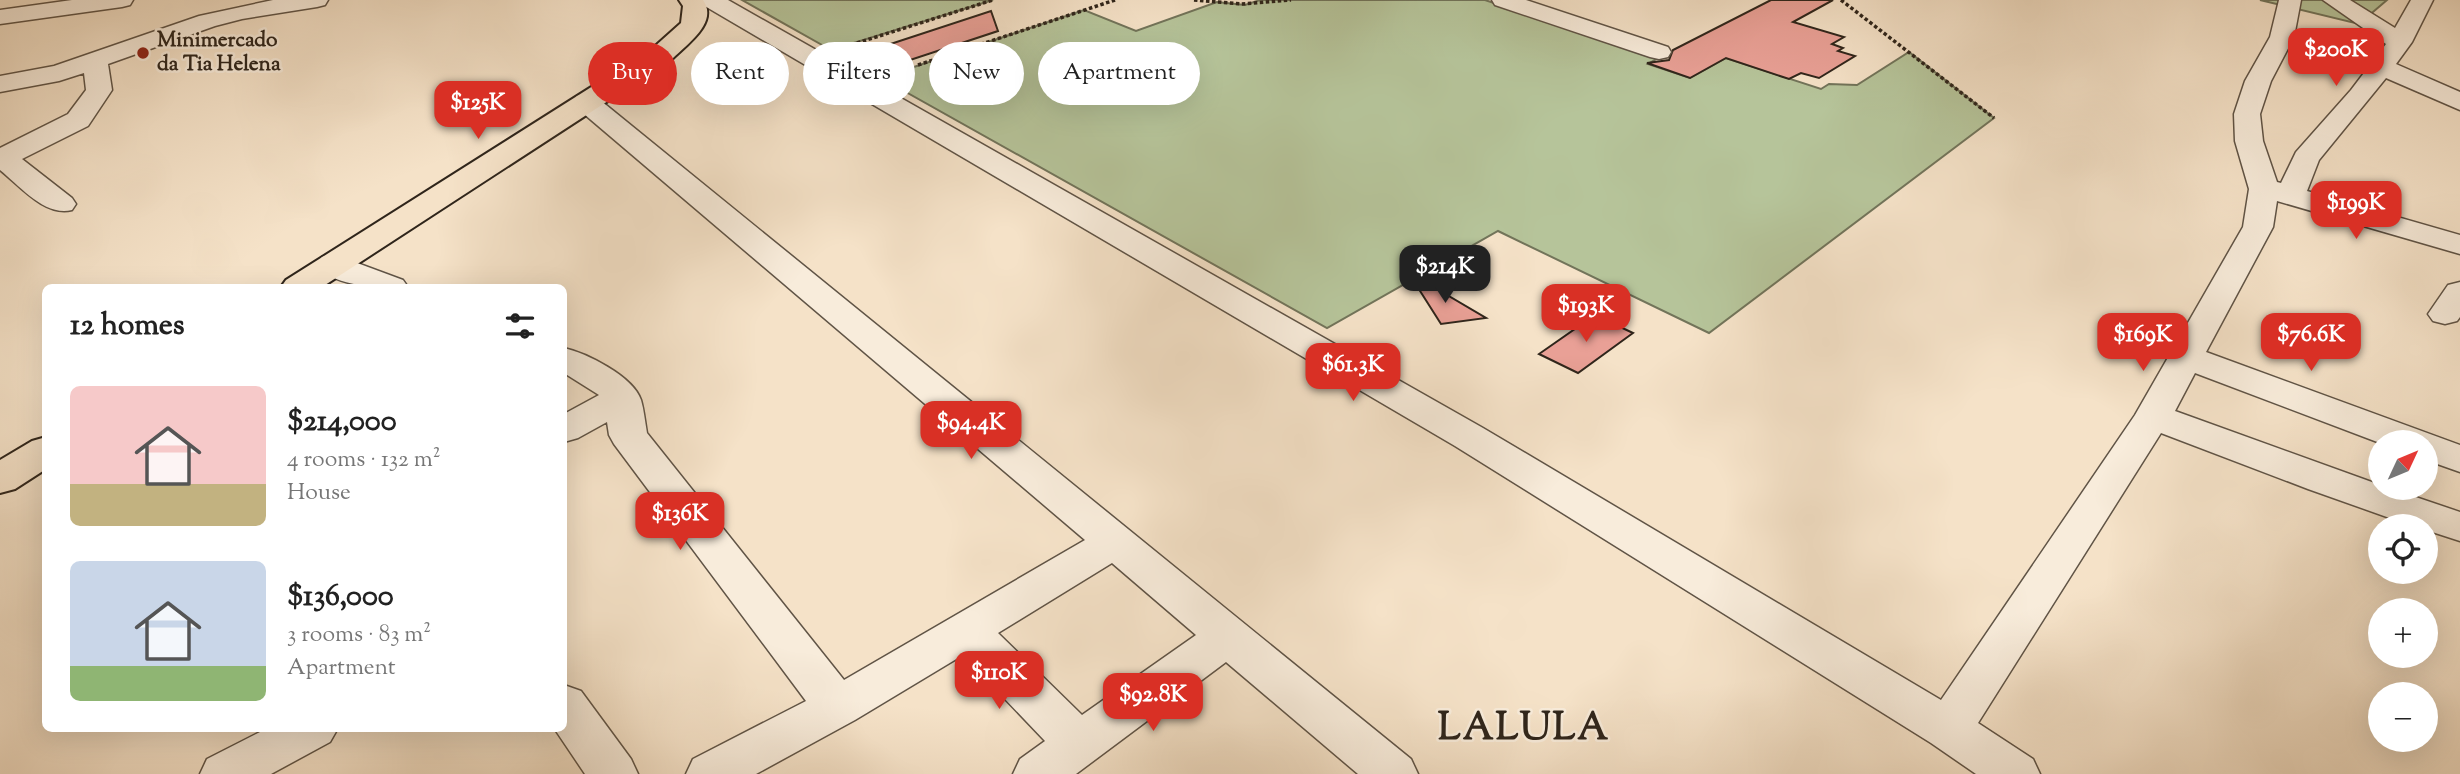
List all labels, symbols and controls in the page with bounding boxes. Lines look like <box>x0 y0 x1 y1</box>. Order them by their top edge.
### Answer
place label: Minimercado da Tia Helena <box>157 26 281 80</box>
pin: $200K <box>2287 28 2385 88</box>
text: $200K <box>2304 34 2368 67</box>
chip: Buy <box>588 42 677 105</box>
chip: Rent <box>691 42 789 105</box>
chip: Filters <box>803 42 915 105</box>
chip: New <box>929 42 1024 105</box>
chip: Apartment <box>1038 42 1200 105</box>
marker: Minimercado da Tia Helena <box>135 45 151 61</box>
pin: $125K <box>429 82 527 141</box>
text: $125K <box>450 87 506 120</box>
pin: $199K <box>2307 182 2405 241</box>
text: $199K <box>2327 187 2385 220</box>
pin: $214K <box>1396 246 1494 305</box>
text: $214K <box>1415 251 1475 284</box>
pin: $193K <box>1537 284 1635 344</box>
text: $193K <box>1558 290 1614 323</box>
text: 12 homes <box>70 305 185 348</box>
icon: filters <box>501 307 539 345</box>
pin: $169K <box>2094 314 2192 373</box>
pin: $76.6K <box>2254 314 2368 373</box>
text: $169K <box>2113 319 2173 352</box>
text: $76.6K <box>2277 319 2345 352</box>
pin: $61.3K <box>1296 344 1410 403</box>
text: $61.3K <box>1321 349 1385 382</box>
text: $214,000 <box>287 401 397 444</box>
pin: $94.4K <box>914 402 1028 461</box>
text: $94.4K <box>936 407 1006 440</box>
icon: home <box>126 414 210 498</box>
north arrow <box>2368 430 2438 500</box>
map controls <box>2368 430 2438 752</box>
text: 4 rooms · 132 m² <box>287 444 440 477</box>
text: House <box>287 477 351 510</box>
pin: $136K <box>631 492 729 552</box>
text: $136K <box>651 498 709 531</box>
button: locate <box>2368 514 2438 584</box>
text: $136,000 <box>287 576 394 619</box>
icon: home <box>126 589 210 673</box>
button: + <box>2368 598 2438 668</box>
text: 3 rooms · 83 m² <box>287 619 431 652</box>
text: Apartment <box>287 652 396 685</box>
pin: $110K <box>950 652 1048 711</box>
text: $110K <box>971 657 1027 690</box>
pin: $92.8K <box>1096 674 1210 733</box>
text: $92.8K <box>1119 679 1187 712</box>
button: − <box>2368 682 2438 752</box>
district label: LALULA <box>1438 703 1610 757</box>

